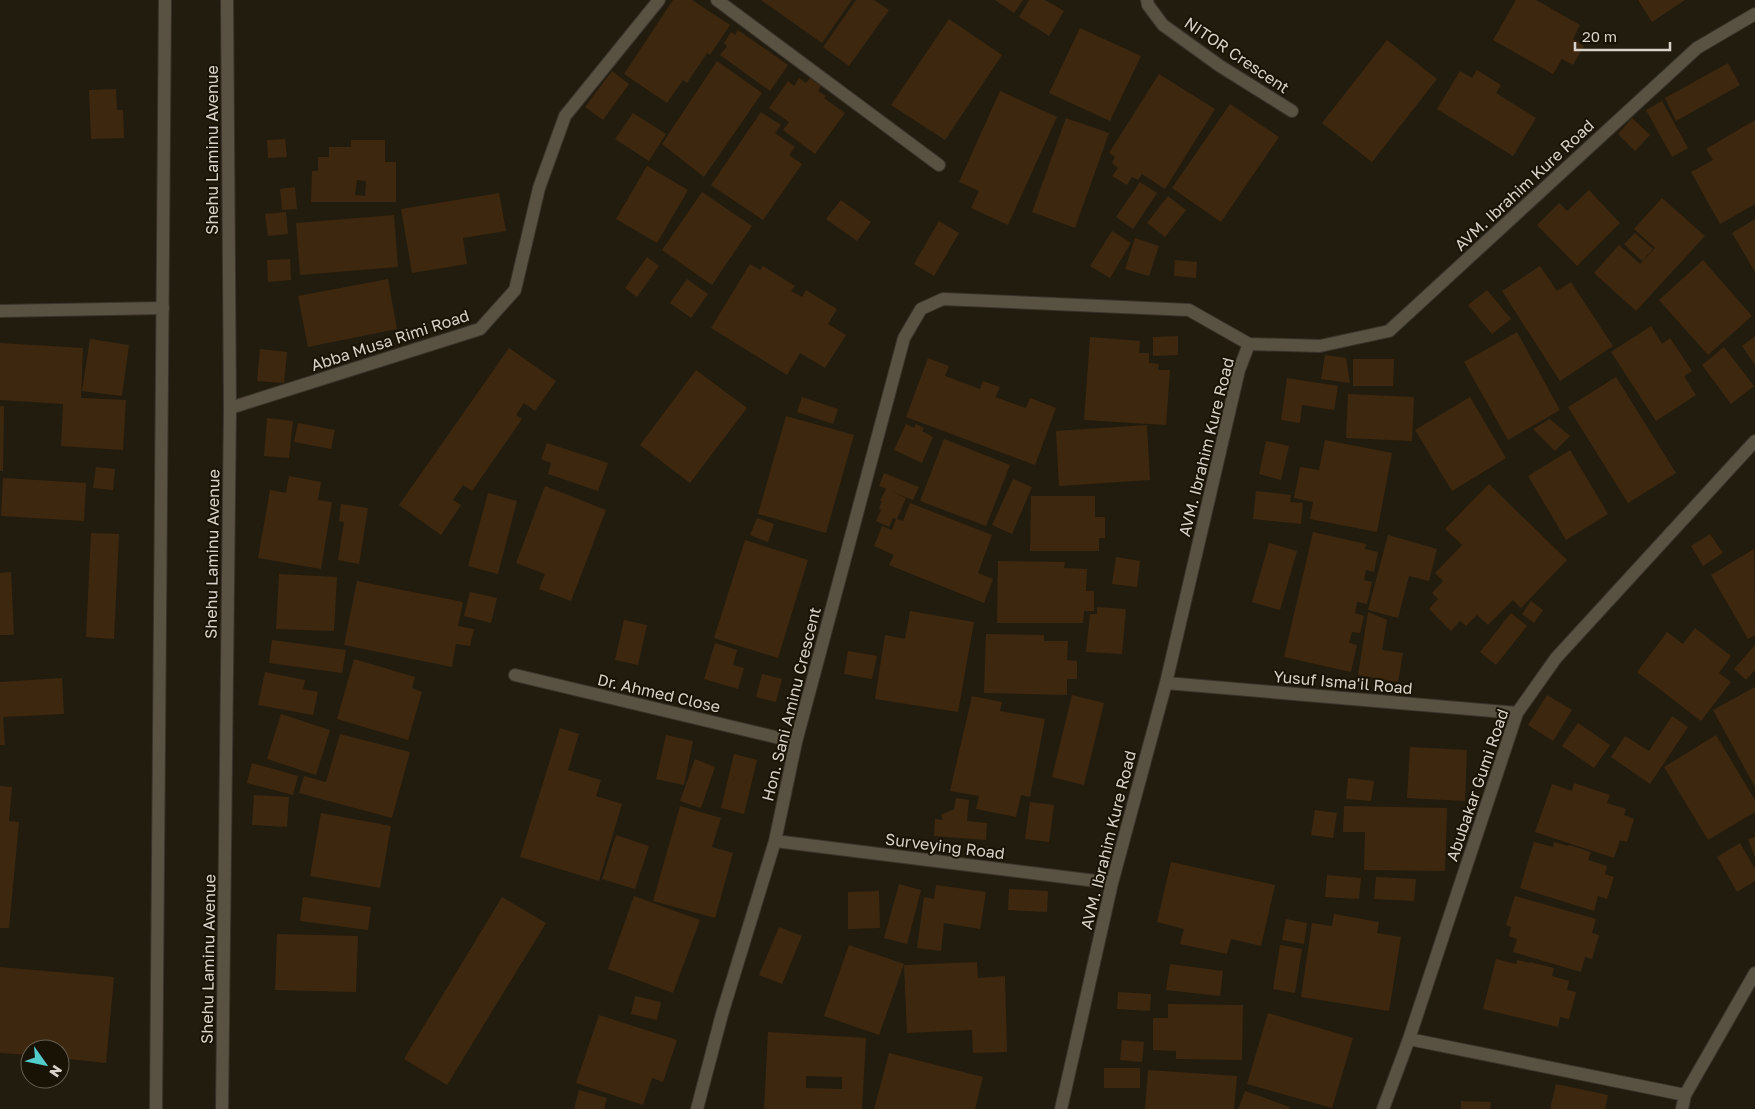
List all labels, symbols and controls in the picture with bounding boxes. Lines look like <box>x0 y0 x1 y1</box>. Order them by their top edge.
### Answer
street label: NITOR Crescent <box>1181 13 1293 97</box>
scale bar <box>1575 20 1670 52</box>
text: 20 m <box>1582 27 1617 45</box>
street label: Shehu Laminu Avenue <box>202 65 222 235</box>
street label: AVM. Ibrahim Kure Road <box>1450 115 1598 255</box>
street label: Abba Musa Rimi Road <box>308 305 472 375</box>
street label: AVM. Ibrahim Kure Road <box>1174 355 1238 539</box>
street label: Shehu Laminu Avenue <box>201 469 223 639</box>
street label: Hon. Sani Aminu Crescent <box>757 605 825 803</box>
street label: Yusuf Isma'il Road <box>1273 666 1413 698</box>
street label: Dr. Ahmed Close <box>596 669 722 717</box>
street label: Abubakar Gumi Road <box>1442 706 1512 864</box>
street label: AVM. Ibrahim Kure Road <box>1076 748 1140 932</box>
street label: Surveying Road <box>884 829 1006 863</box>
street label: Shehu Laminu Avenue <box>197 874 219 1044</box>
north arrow <box>20 1039 70 1089</box>
text: N <box>46 1062 66 1080</box>

